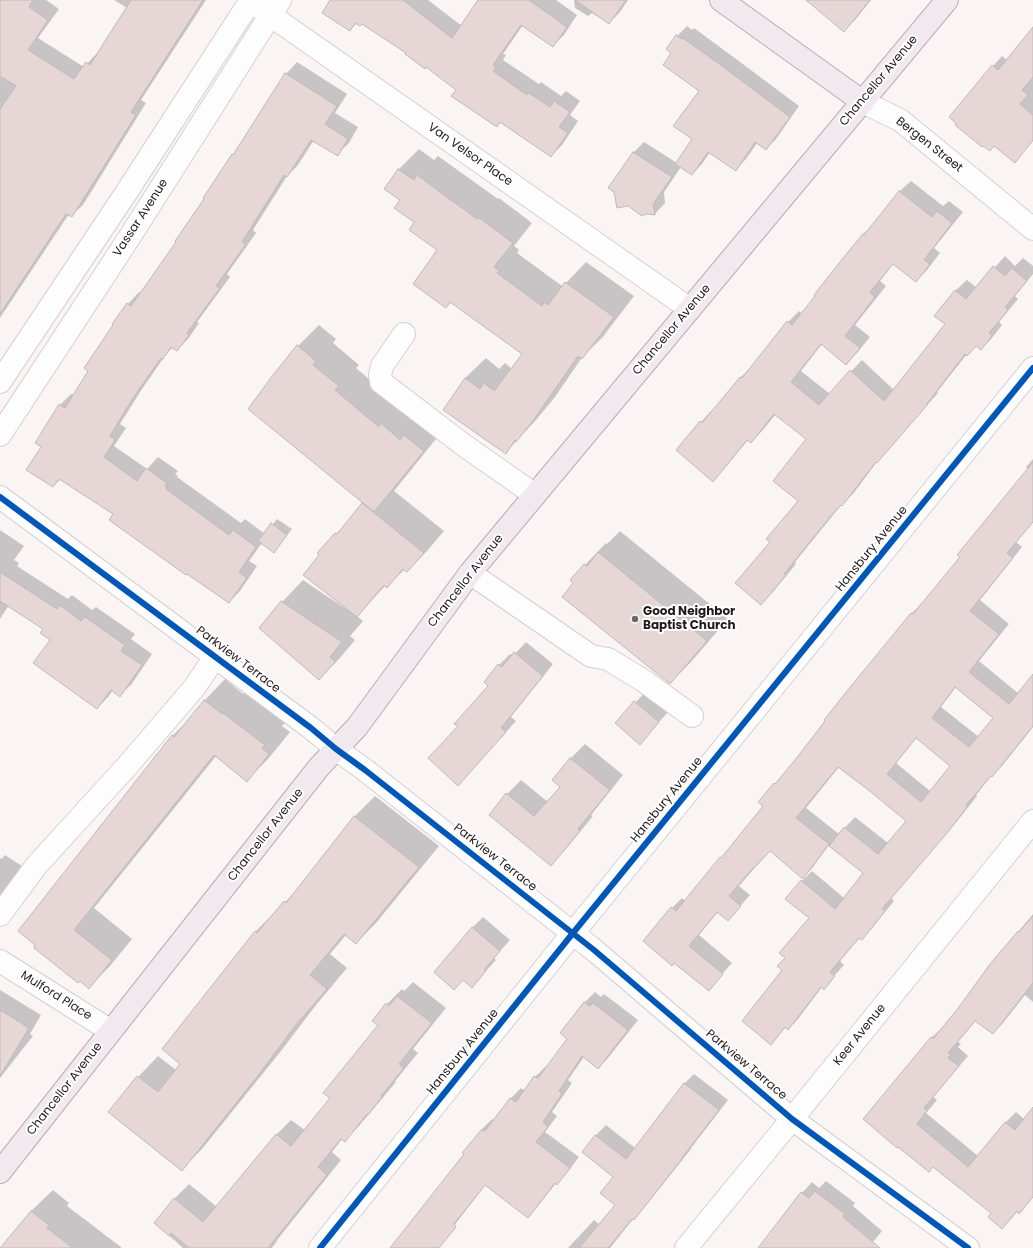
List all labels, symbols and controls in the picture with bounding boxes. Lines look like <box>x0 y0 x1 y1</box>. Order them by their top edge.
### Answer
street label: Chancellor Avenue <box>837 33 921 129</box>
street label: Bergen Street <box>893 114 965 176</box>
street label: Van Velsor Place <box>425 120 515 190</box>
street label: Vassar Avenue <box>111 177 171 259</box>
street label: Chancellor Avenue <box>630 282 714 378</box>
street label: Hansbury Avenue <box>833 503 911 595</box>
street label: Chancellor Avenue <box>425 532 507 630</box>
place label: Good Neighbor Baptist Church <box>643 605 736 633</box>
marker: Good Neighbor Baptist Church <box>630 614 640 624</box>
street label: Parkview Terrace <box>193 624 283 696</box>
street label: Hansbury Avenue <box>628 754 706 846</box>
street label: Chancellor Avenue <box>225 786 307 884</box>
street label: Parkview Terrace <box>451 821 539 895</box>
street label: Mulford Place <box>18 968 94 1024</box>
street label: Keer Avenue <box>831 1001 889 1069</box>
street label: Hansbury Avenue <box>424 1006 502 1098</box>
street label: Parkview Terrace <box>702 1027 790 1103</box>
street label: Chancellor Avenue <box>24 1040 106 1138</box>

